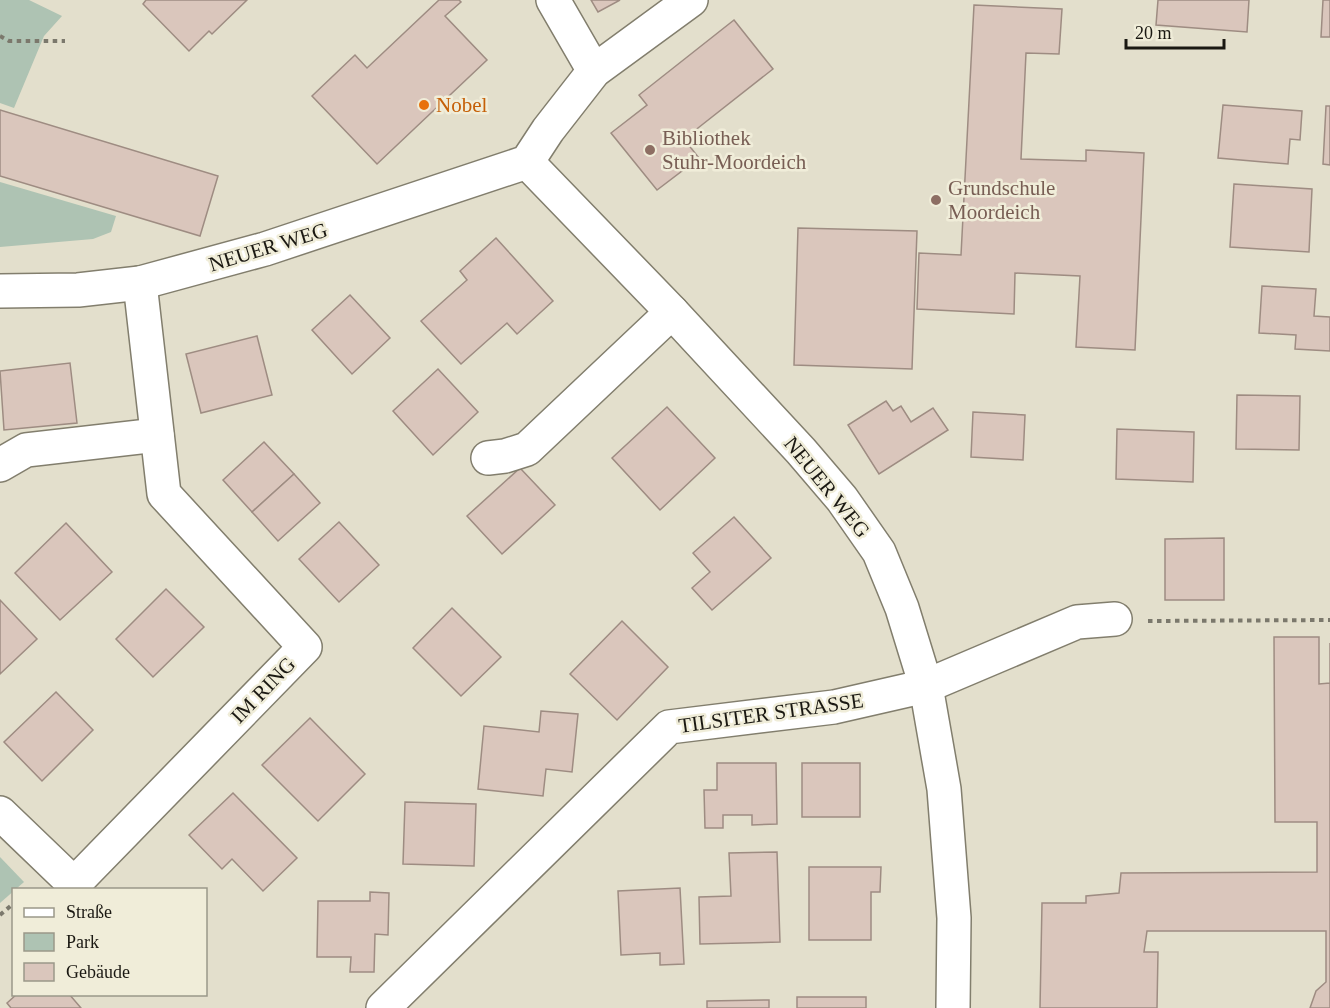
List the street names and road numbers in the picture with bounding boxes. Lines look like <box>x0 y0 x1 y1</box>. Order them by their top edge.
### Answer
street label: NEUER WEG <box>206 218 330 276</box>
street label: NEUER WEG <box>779 432 875 542</box>
street label: IM RING <box>226 652 300 728</box>
street label: TILSITER STRASSE <box>677 688 865 738</box>

